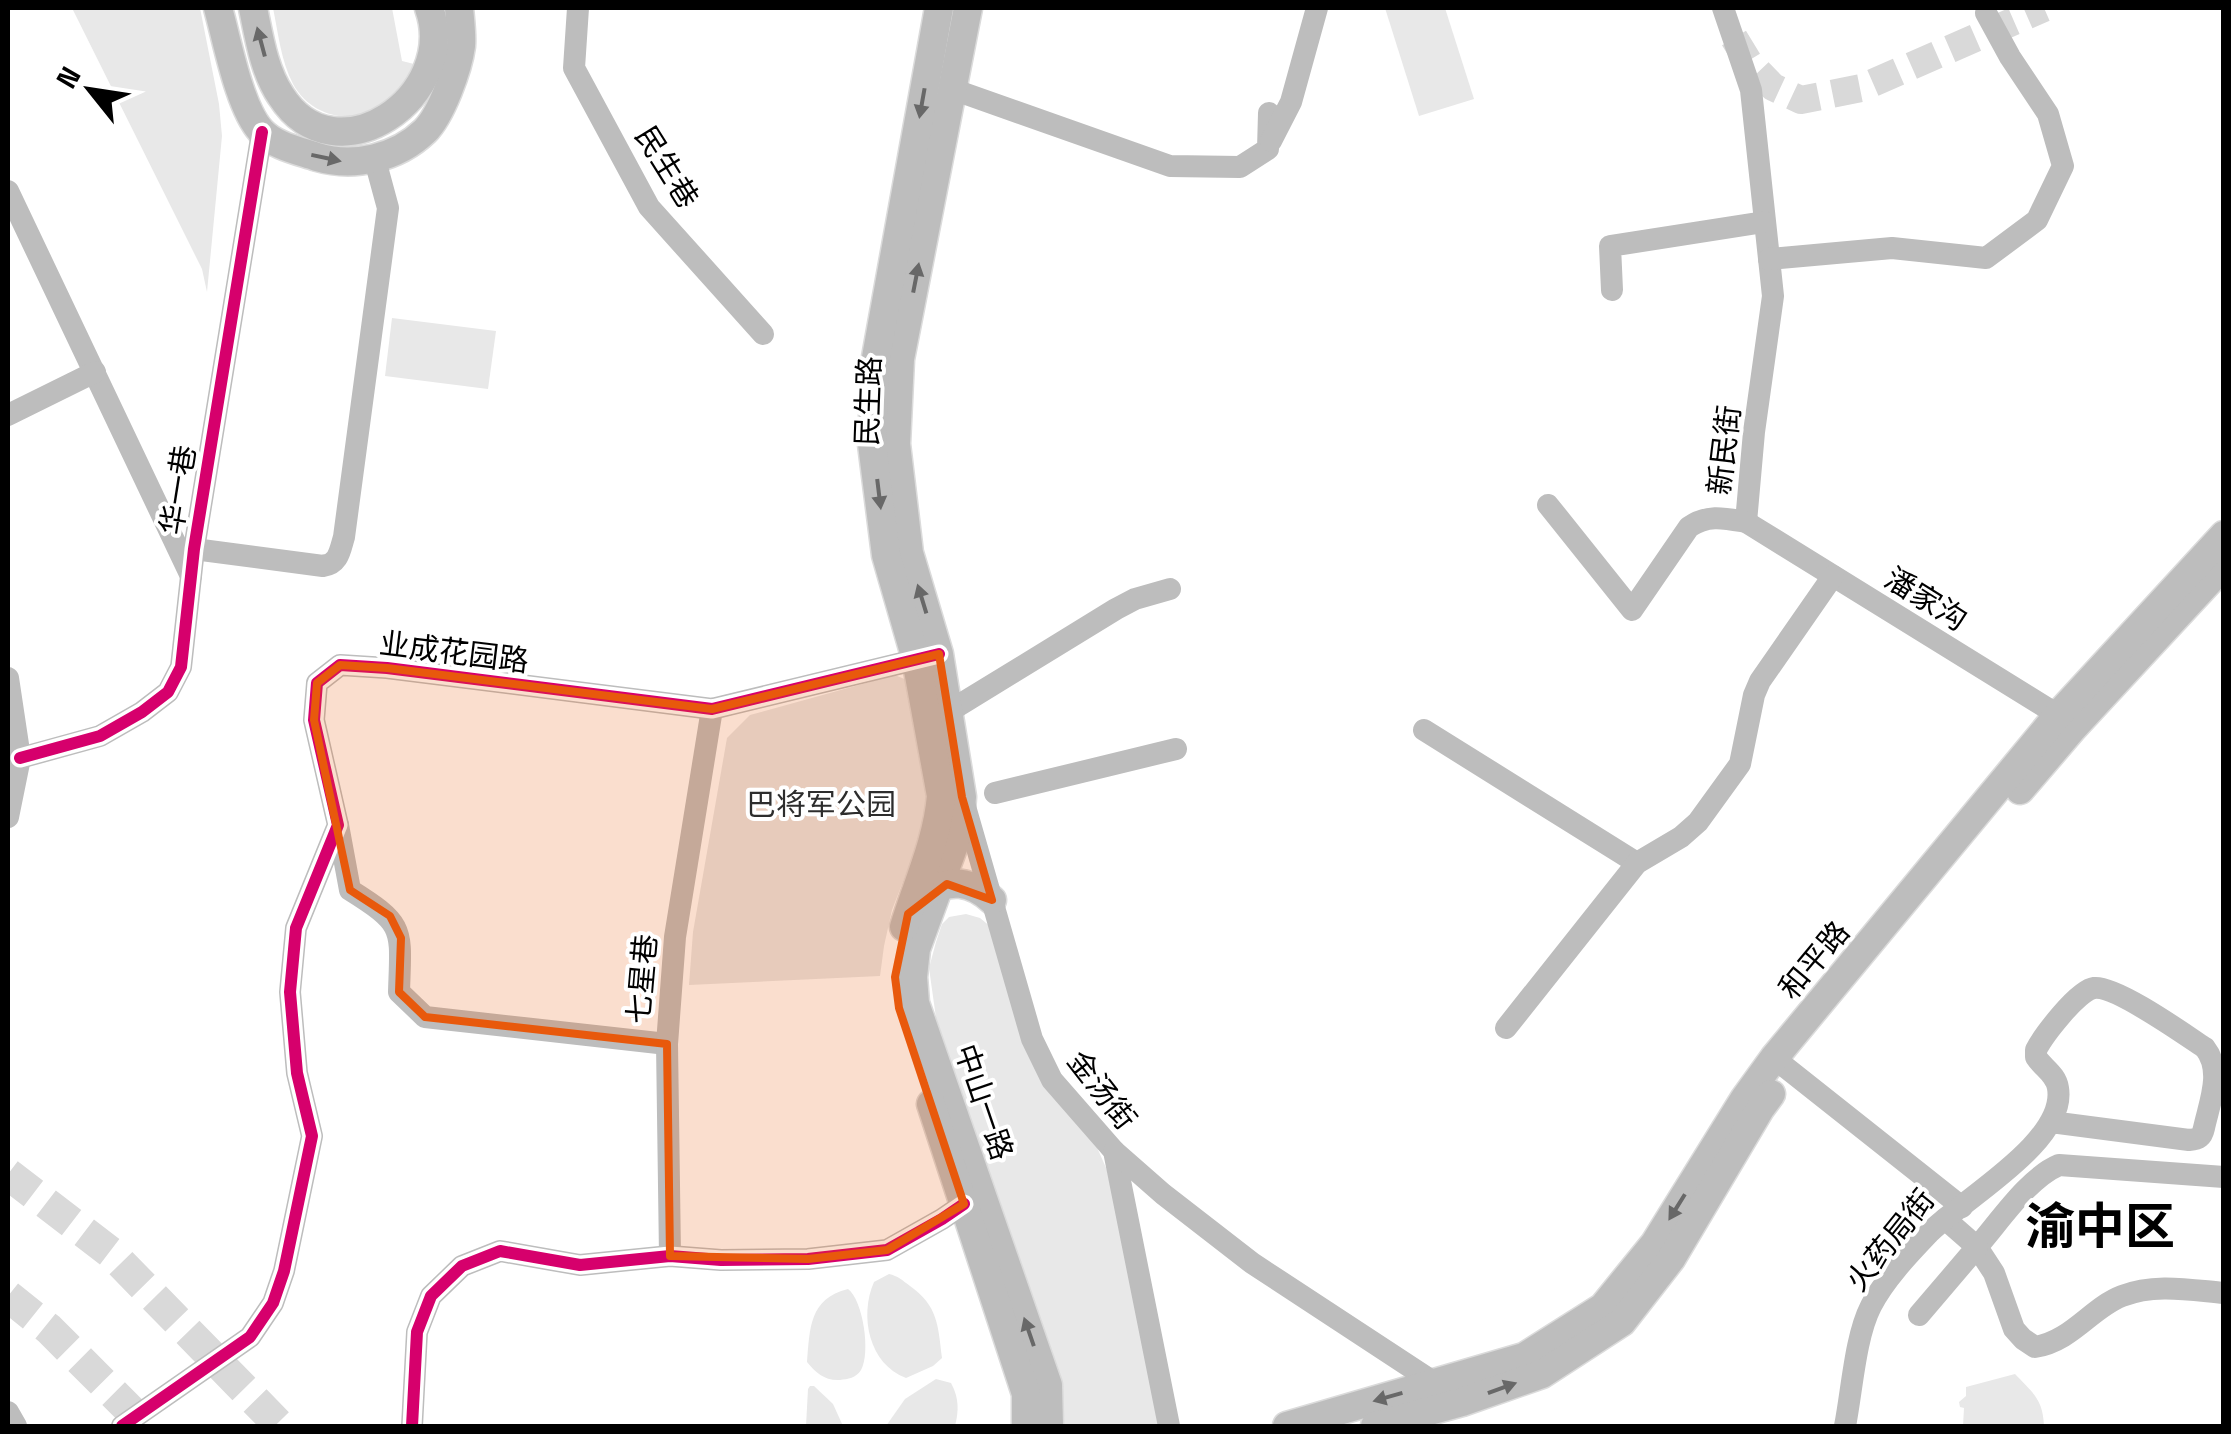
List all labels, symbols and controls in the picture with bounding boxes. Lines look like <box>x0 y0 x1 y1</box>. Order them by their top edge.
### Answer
one-way arrow <box>253 26 268 57</box>
north arrow <box>40 40 140 140</box>
text: N <box>48 60 89 95</box>
one-way arrow <box>914 88 929 120</box>
street label: 民生巷 <box>627 119 707 215</box>
one-way arrow <box>311 150 342 166</box>
one-way arrow <box>909 262 924 293</box>
street label: 民生路 <box>847 355 889 447</box>
street label: 新民街 <box>1699 403 1749 497</box>
street label: 华一巷 <box>152 443 204 537</box>
one-way arrow <box>871 479 887 510</box>
street label: 潘家沟 <box>1878 559 1974 639</box>
one-way arrow <box>914 583 929 614</box>
street label: 业成花园路 <box>377 624 531 680</box>
park label: 巴将军公园 <box>746 785 896 824</box>
street label: 和平路 <box>1770 913 1858 1007</box>
street label: 七星巷 <box>619 932 665 1026</box>
street label: 中山一路 <box>946 1039 1022 1165</box>
street label: 金汤街 <box>1059 1043 1145 1137</box>
street label: 火药局街 <box>1837 1181 1943 1299</box>
one-way arrow <box>1669 1193 1686 1221</box>
district label: 渝中区 <box>2025 1195 2175 1259</box>
one-way arrow <box>1021 1317 1036 1347</box>
one-way arrow <box>1487 1380 1517 1395</box>
one-way arrow <box>1372 1390 1403 1406</box>

